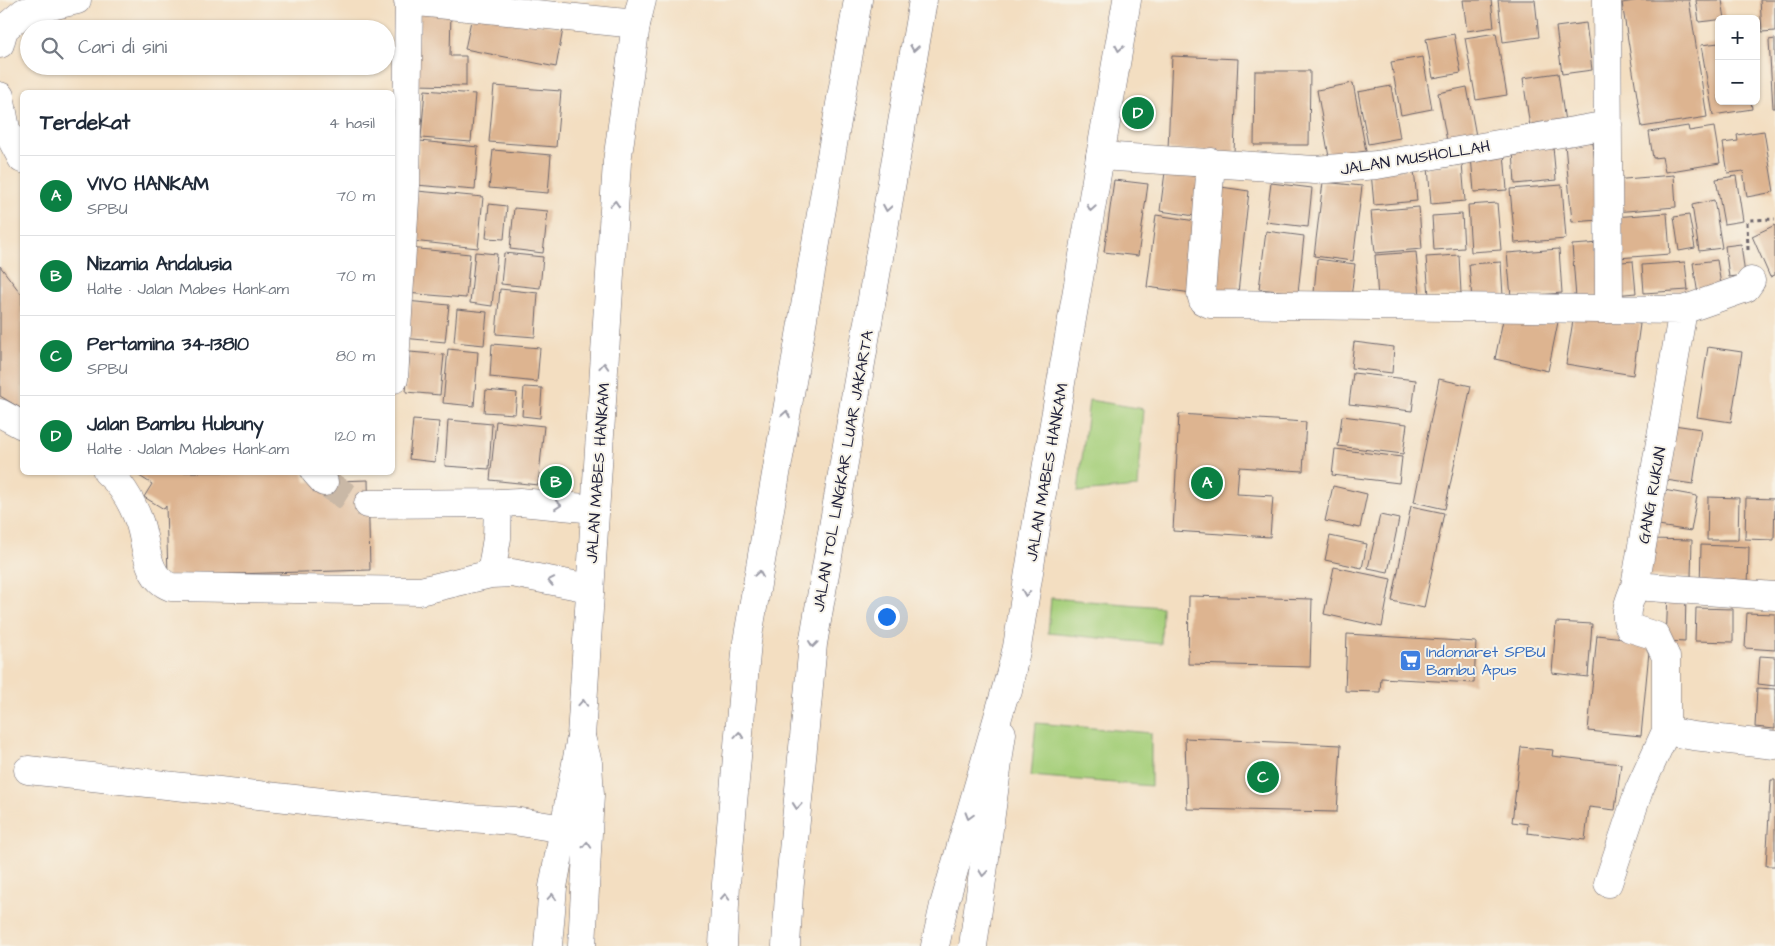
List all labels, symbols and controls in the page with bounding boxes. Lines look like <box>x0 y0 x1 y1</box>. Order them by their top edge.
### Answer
map controls <box>1715 15 1760 105</box>
button: + <box>1715 15 1760 60</box>
search box <box>20 20 395 75</box>
icon: search <box>38 34 66 62</box>
text: Cari di sini <box>78 34 167 61</box>
one-way arrow <box>909 44 919 52</box>
one-way arrow <box>1115 44 1125 52</box>
button: − <box>1715 60 1760 105</box>
pin: D <box>1122 94 1154 132</box>
text: Terdekat <box>40 108 130 137</box>
text: 4 hasil <box>329 112 375 134</box>
street label: JALAN MUSHOLLAH <box>1339 135 1492 181</box>
text: VIVO HANKAM <box>87 171 209 198</box>
text: A <box>51 185 61 207</box>
text: 70 m <box>336 185 375 207</box>
text: SPBU <box>87 198 128 220</box>
one-way arrow <box>609 199 620 207</box>
one-way arrow <box>882 204 892 213</box>
one-way arrow <box>1087 204 1097 213</box>
text: Nizamia Andalusia <box>87 251 232 278</box>
text: B <box>50 265 62 287</box>
text: 70 m <box>336 265 375 287</box>
text: Halte · Jalan Mabes Hankam <box>87 278 289 300</box>
street label: JALAN TOL LINGKAR LUAR JAKARTA <box>807 329 879 614</box>
text: Pertamina 34-13810 <box>87 331 249 358</box>
text: C <box>50 345 62 367</box>
text: 80 m <box>336 345 375 367</box>
text: SPBU <box>87 358 128 380</box>
one-way arrow <box>599 362 610 370</box>
street label: JALAN MABES HANKAM <box>1020 381 1074 563</box>
street label: JALAN MABES HANKAM <box>581 382 615 564</box>
one-way arrow <box>781 410 791 418</box>
text: Jalan Bambu Hubuny <box>87 411 264 438</box>
text: D <box>51 425 61 447</box>
text: 120 m <box>335 425 375 447</box>
text: Halte · Jalan Mabes Hankam <box>87 438 289 460</box>
street label: GANG RUKUN <box>1633 445 1671 545</box>
pin: B <box>540 463 572 501</box>
pin: A <box>1191 464 1223 502</box>
one-way arrow <box>554 500 562 511</box>
one-way arrow <box>753 570 763 579</box>
one-way arrow <box>546 576 555 586</box>
one-way arrow <box>1021 588 1031 597</box>
your location <box>874 604 900 630</box>
one-way arrow <box>808 641 819 649</box>
place label: Indomaret SPBU Bambu Apus <box>1426 641 1545 681</box>
supermarket icon: Indomaret SPBU Bambu Apus <box>1398 648 1422 672</box>
one-way arrow <box>578 698 589 706</box>
one-way arrow <box>733 731 744 739</box>
pin: C <box>1247 758 1279 796</box>
one-way arrow <box>792 802 803 810</box>
one-way arrow <box>965 812 975 820</box>
one-way arrow <box>582 841 593 849</box>
one-way arrow <box>978 869 989 877</box>
one-way arrow <box>546 893 557 901</box>
one-way arrow <box>720 893 731 901</box>

